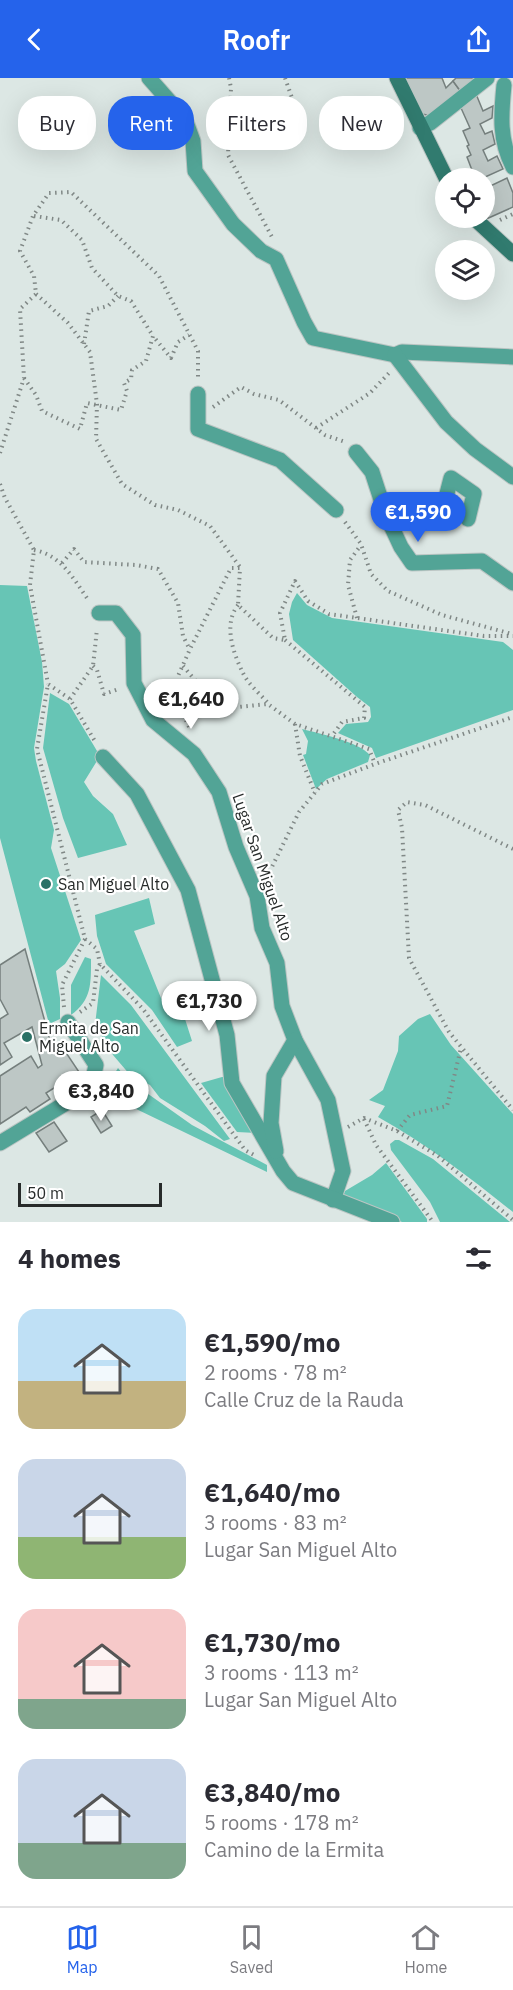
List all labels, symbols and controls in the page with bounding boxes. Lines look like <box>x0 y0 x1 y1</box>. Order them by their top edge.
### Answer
text: Roofr <box>223 22 290 57</box>
icon: back <box>18 23 51 56</box>
icon: share <box>462 23 495 56</box>
chip: Buy <box>18 96 96 150</box>
chip: Rent <box>108 96 194 150</box>
chip: Filters <box>206 96 307 150</box>
chip: New <box>319 96 404 150</box>
map controls <box>435 168 495 300</box>
button: locate <box>435 168 495 228</box>
button: layers <box>435 240 495 300</box>
pin: €1,590 <box>369 492 467 543</box>
text: €1,590 <box>385 498 451 525</box>
pin: €1,640 <box>142 679 240 730</box>
text: €1,640 <box>158 685 224 712</box>
street label: Lugar San Miguel Alto <box>228 791 298 943</box>
place label: San Miguel Alto <box>58 874 169 894</box>
marker: San Miguel Alto <box>39 877 53 891</box>
pin: €1,730 <box>160 981 258 1032</box>
text: €1,730 <box>176 987 242 1014</box>
place label: Ermita de San Miguel Alto <box>39 1018 139 1056</box>
marker: Ermita de San Miguel Alto <box>20 1030 34 1044</box>
pin: €3,840 <box>52 1071 150 1122</box>
text: €3,840 <box>68 1077 134 1104</box>
scale bar <box>18 1180 162 1208</box>
text: 50 m <box>27 1183 64 1203</box>
text: 4 homes <box>18 1241 121 1275</box>
icon: filters <box>462 1242 495 1275</box>
text: €1,590/mo <box>204 1325 340 1359</box>
icon: home <box>66 1333 138 1405</box>
text: 2 rooms · 78 m² <box>204 1359 347 1386</box>
text: Calle Cruz de la Rauda <box>204 1386 404 1413</box>
text: €1,640/mo <box>204 1475 340 1509</box>
icon: home <box>66 1483 138 1555</box>
text: 3 rooms · 83 m² <box>204 1509 347 1536</box>
text: Lugar San Miguel Alto <box>204 1536 397 1563</box>
text: €1,730/mo <box>204 1625 340 1659</box>
icon: home <box>66 1633 138 1705</box>
text: 3 rooms · 113 m² <box>204 1659 359 1686</box>
text: Lugar San Miguel Alto <box>204 1686 397 1713</box>
text: €3,840/mo <box>204 1775 340 1809</box>
icon: home <box>66 1783 138 1855</box>
text: 5 rooms · 178 m² <box>204 1809 359 1836</box>
text: Camino de la Ermita <box>204 1836 384 1863</box>
tab: Map <box>66 1921 99 1977</box>
tab: Saved <box>230 1921 273 1977</box>
tab: Home <box>404 1921 447 1977</box>

